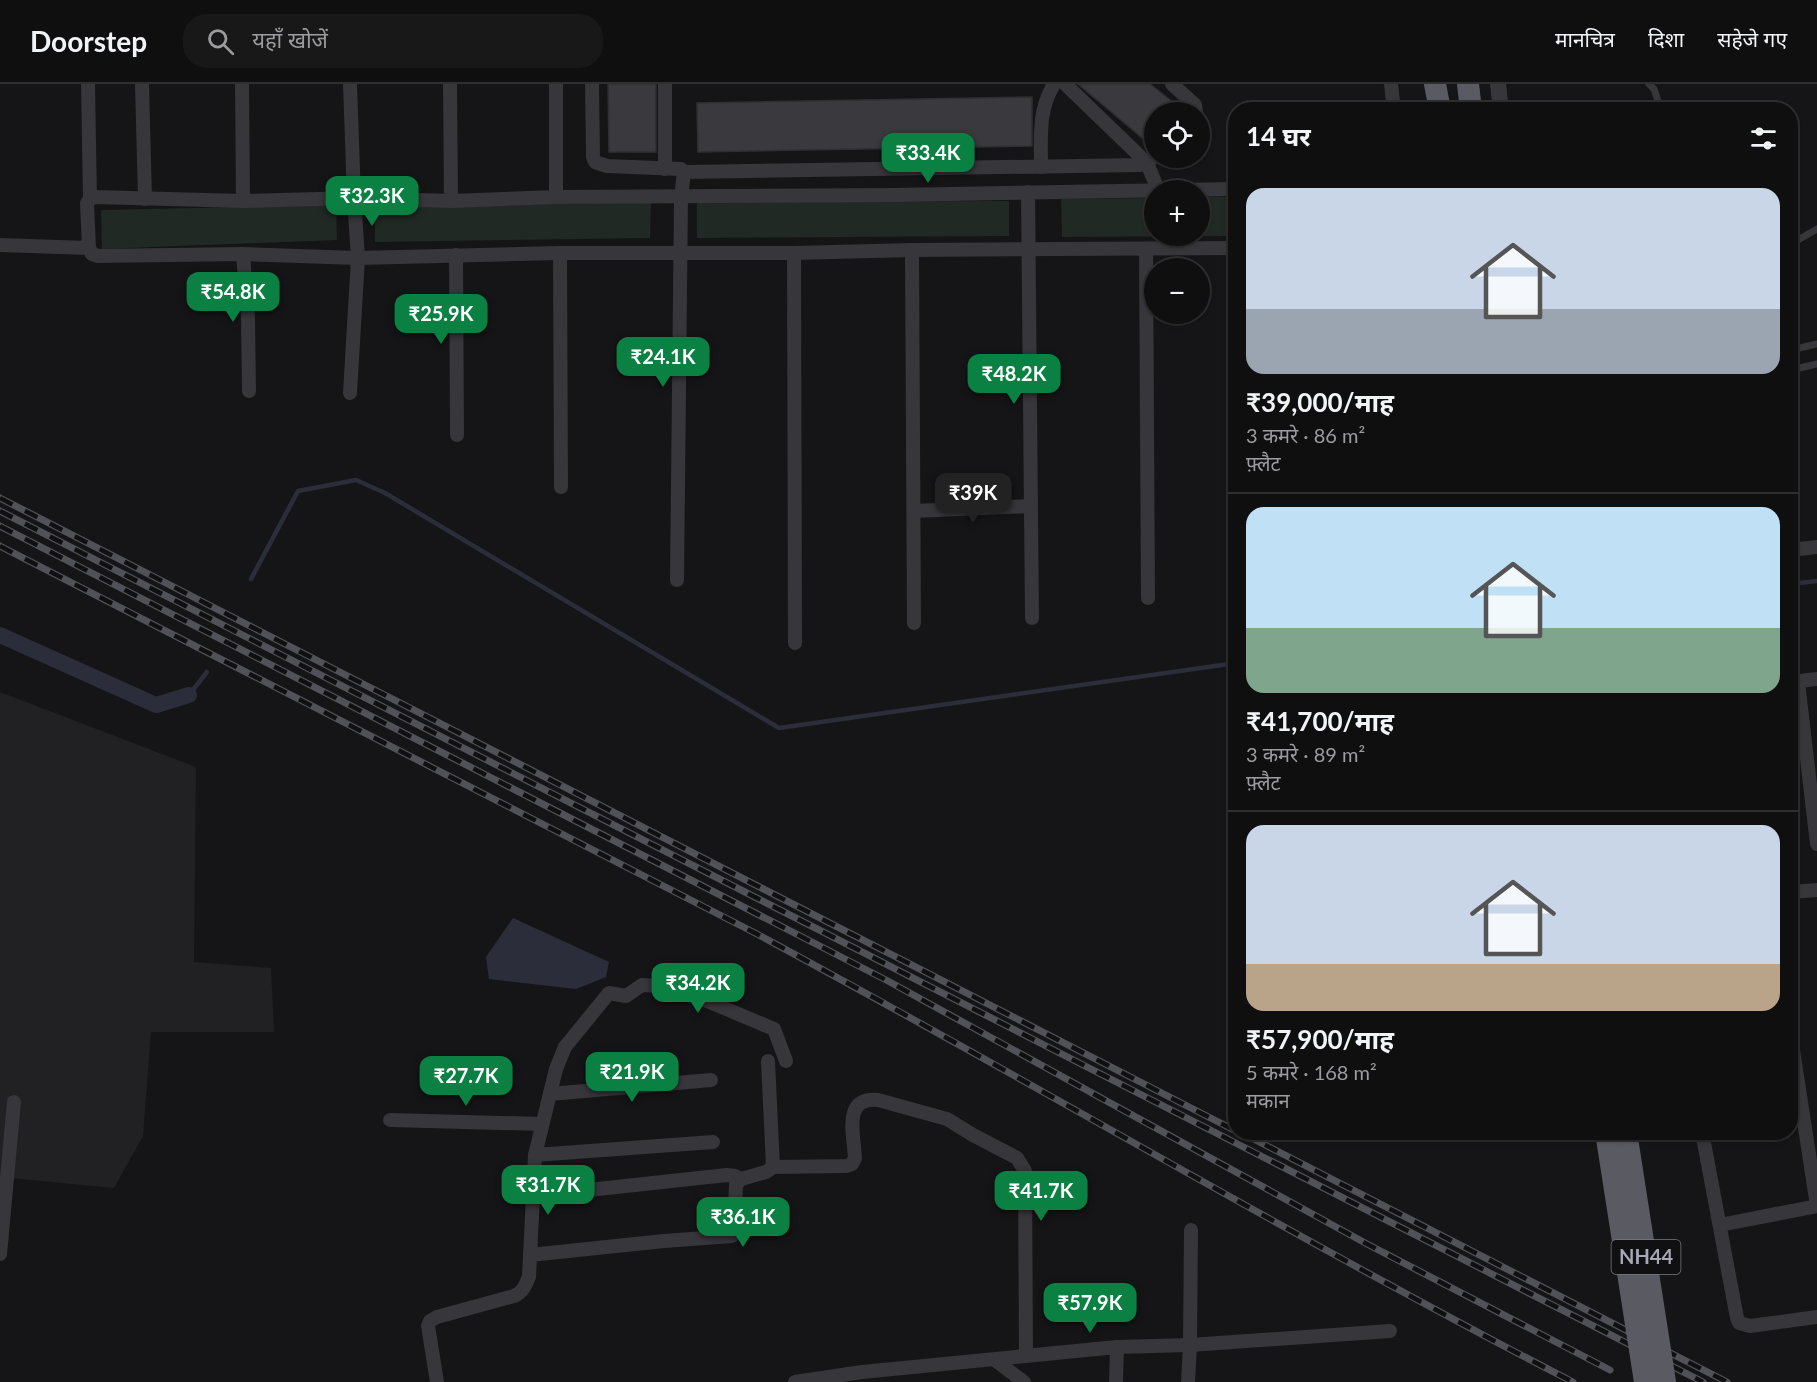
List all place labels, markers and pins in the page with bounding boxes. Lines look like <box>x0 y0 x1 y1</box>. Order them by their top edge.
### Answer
pin: ₹33.4K <box>879 133 977 184</box>
pin: ₹32.3K <box>323 176 421 227</box>
pin: ₹54.8K <box>184 272 282 323</box>
pin: ₹25.9K <box>392 294 490 345</box>
pin: ₹24.1K <box>614 337 712 388</box>
pin: ₹48.2K <box>965 354 1063 405</box>
pin: ₹39K <box>937 473 1009 524</box>
pin: ₹34.2K <box>649 963 747 1014</box>
pin: ₹21.9K <box>583 1052 681 1103</box>
pin: ₹27.7K <box>417 1056 515 1107</box>
pin: ₹31.7K <box>499 1165 597 1216</box>
pin: ₹41.7K <box>992 1171 1090 1222</box>
pin: ₹36.1K <box>694 1197 792 1248</box>
pin: ₹57.9K <box>1041 1283 1139 1334</box>

